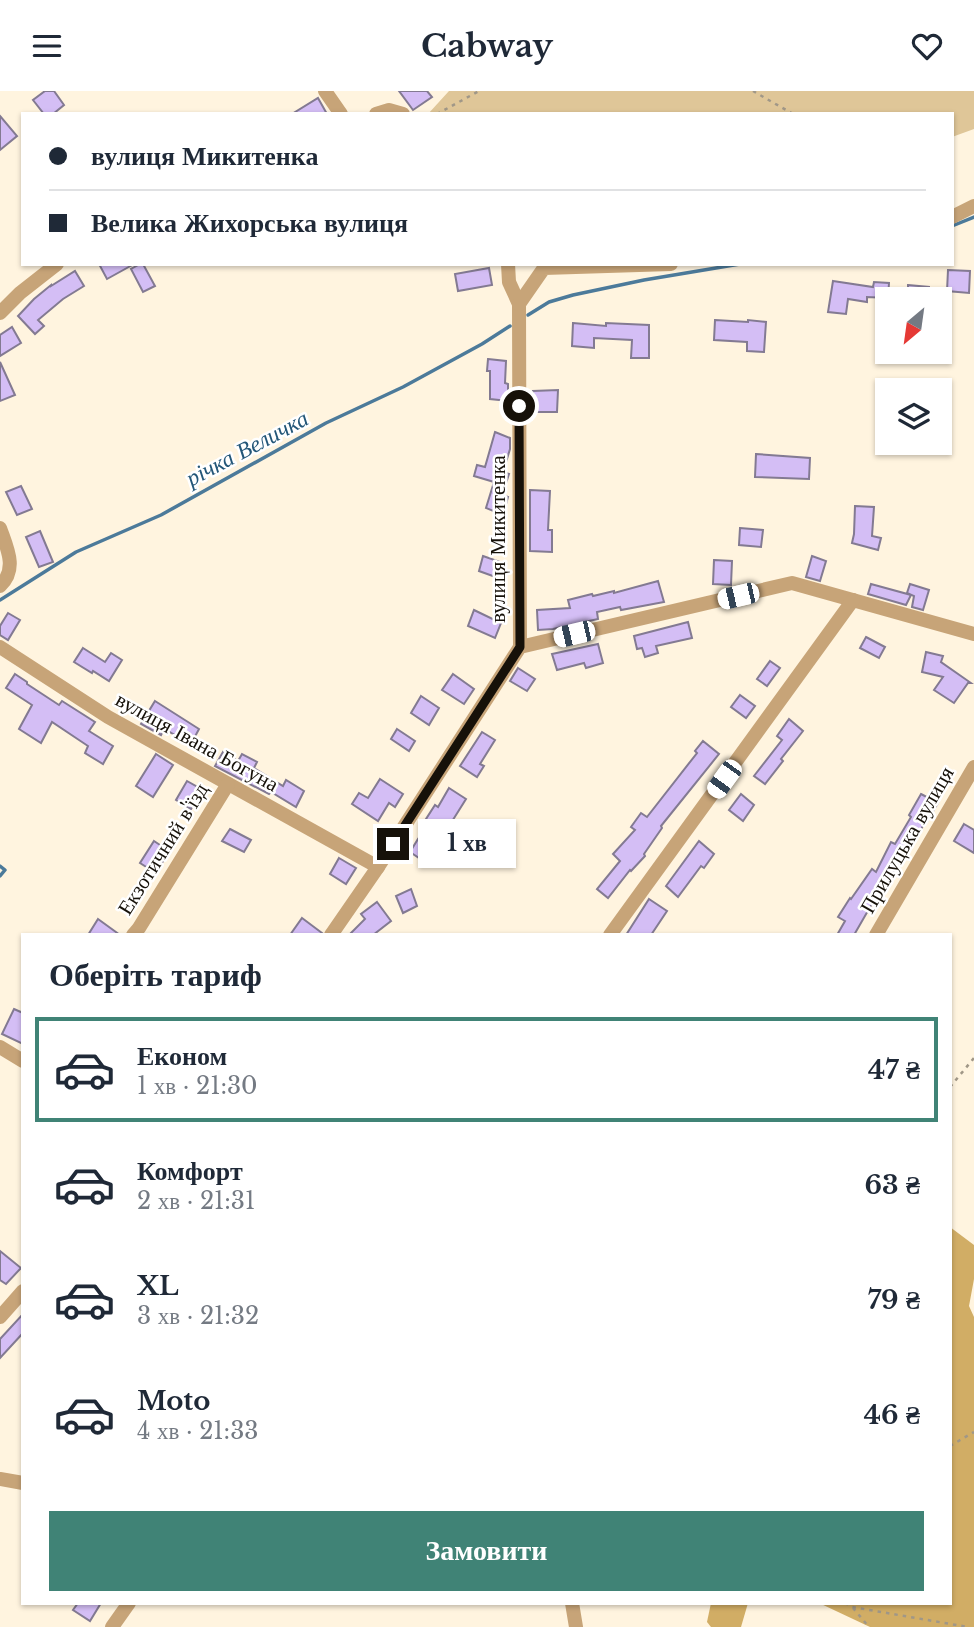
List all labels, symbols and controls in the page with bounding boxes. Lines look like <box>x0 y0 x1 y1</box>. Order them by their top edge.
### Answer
text: Cabway <box>421 26 553 66</box>
icon: menu <box>28 27 66 65</box>
icon: heart <box>908 27 946 65</box>
text: вулиця Микитенка <box>91 140 318 172</box>
text: Велика Жихорська вулиця <box>91 207 408 239</box>
north arrow <box>875 287 952 364</box>
map controls <box>875 287 952 455</box>
button: layers <box>875 378 952 455</box>
route start <box>503 390 535 422</box>
water label: річка Величка <box>179 404 313 493</box>
street label: вулиця Микитенка <box>485 454 511 623</box>
car <box>716 581 761 611</box>
car <box>552 619 597 649</box>
street label: вулиця Івана Богуна <box>111 686 284 798</box>
car <box>704 756 745 802</box>
street label: Прилуцька вулиця <box>854 762 960 918</box>
street label: Екзотичний в'їзд <box>112 778 214 920</box>
callout: 1 хв <box>418 819 516 869</box>
route end <box>377 828 409 860</box>
text: 1 хв <box>447 829 487 857</box>
text: Оберіть тариф <box>49 955 262 995</box>
icon: car <box>53 1038 116 1101</box>
text: Економ <box>137 1040 227 1072</box>
text: 47 ₴ <box>868 1054 920 1086</box>
text: 1 хв · 21:30 <box>137 1072 258 1100</box>
icon: car <box>53 1153 116 1216</box>
text: Комфорт <box>137 1155 243 1187</box>
text: 63 ₴ <box>865 1169 920 1201</box>
text: 2 хв · 21:31 <box>137 1187 255 1215</box>
icon: car <box>53 1268 116 1331</box>
text: XL <box>137 1270 179 1302</box>
text: 79 ₴ <box>868 1284 920 1316</box>
text: 3 хв · 21:32 <box>137 1302 259 1330</box>
icon: car <box>53 1383 116 1446</box>
text: Moto <box>137 1385 210 1417</box>
text: 46 ₴ <box>864 1399 920 1431</box>
text: 4 хв · 21:33 <box>137 1417 259 1445</box>
button: Замовити <box>49 1511 924 1591</box>

